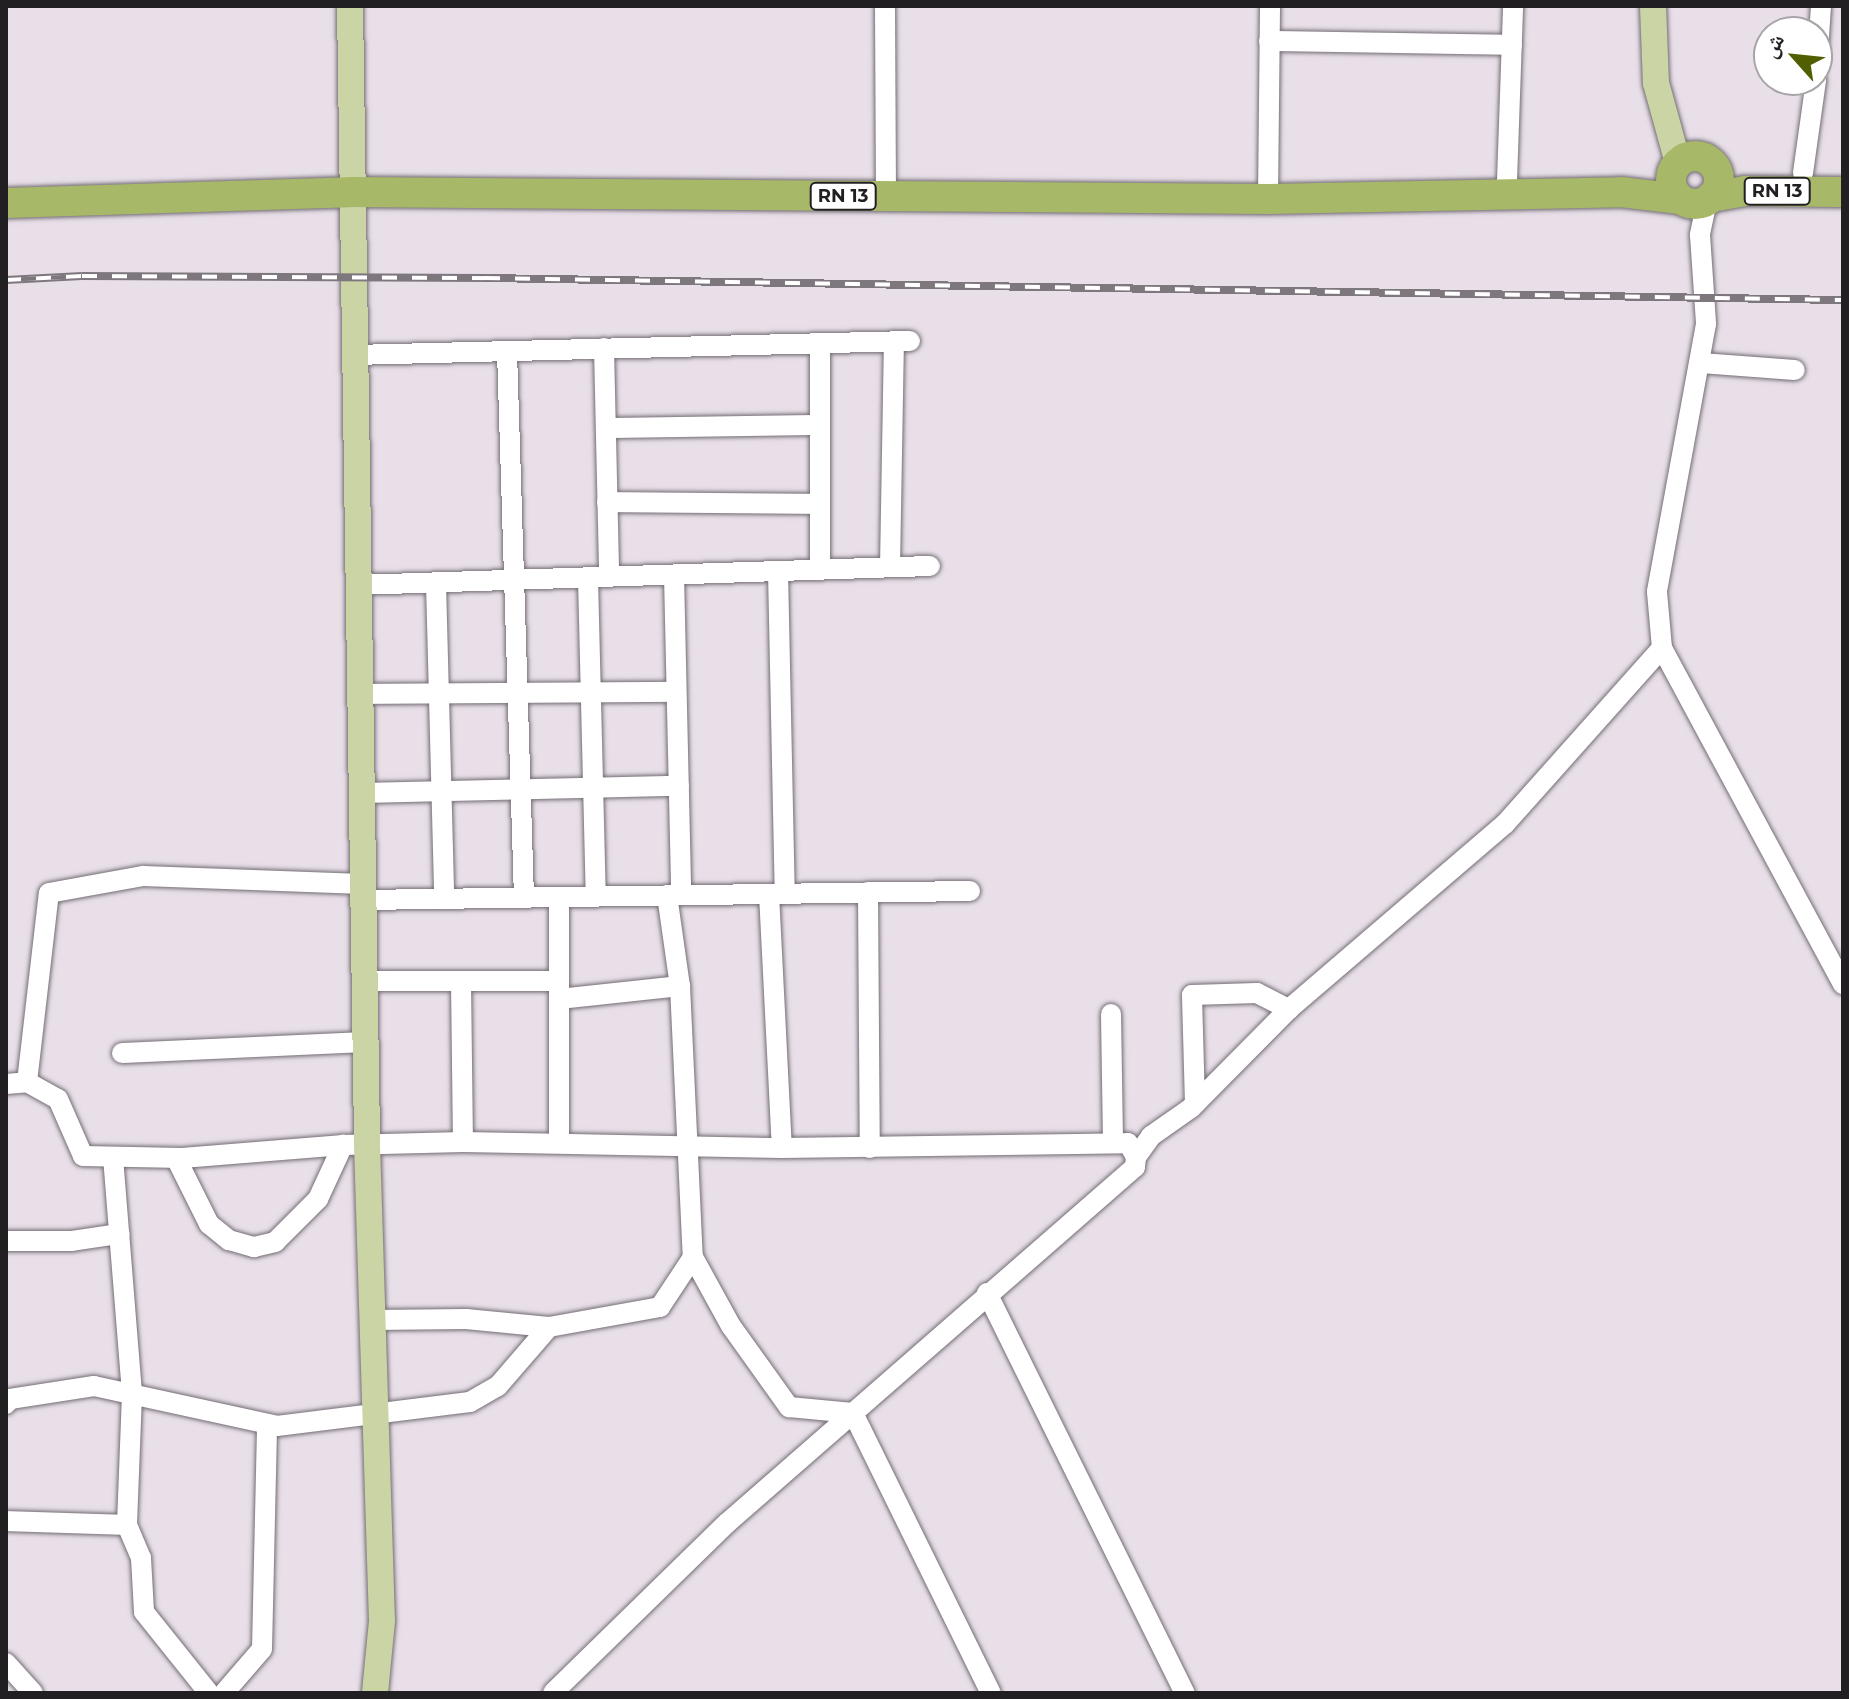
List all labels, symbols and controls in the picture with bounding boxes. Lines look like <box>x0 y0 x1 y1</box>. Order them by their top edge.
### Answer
north arrow <box>1753 16 1833 96</box>
text: ش <box>1756 29 1790 62</box>
road number: RN 13 <box>1743 177 1811 205</box>
road number: RN 13 <box>809 182 877 210</box>

